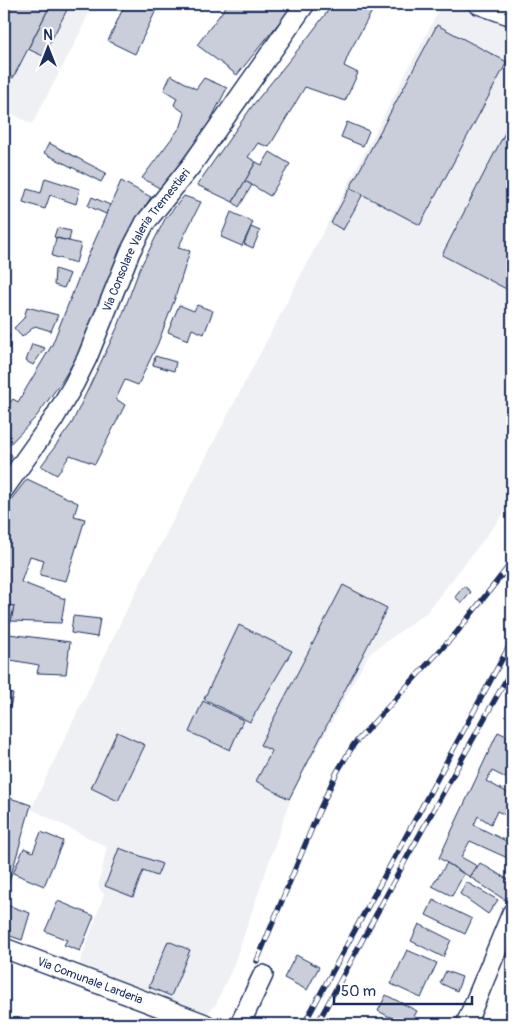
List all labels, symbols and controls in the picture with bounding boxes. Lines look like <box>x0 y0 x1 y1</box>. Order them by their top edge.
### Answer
north arrow <box>22 22 72 72</box>
text: N <box>43 27 53 44</box>
street label: Via Consolare Valeria Tremestieri <box>99 166 193 314</box>
street label: Via Comunale Larderia <box>35 954 145 1007</box>
scale bar <box>334 973 471 1005</box>
text: 50 m <box>341 982 376 1001</box>

